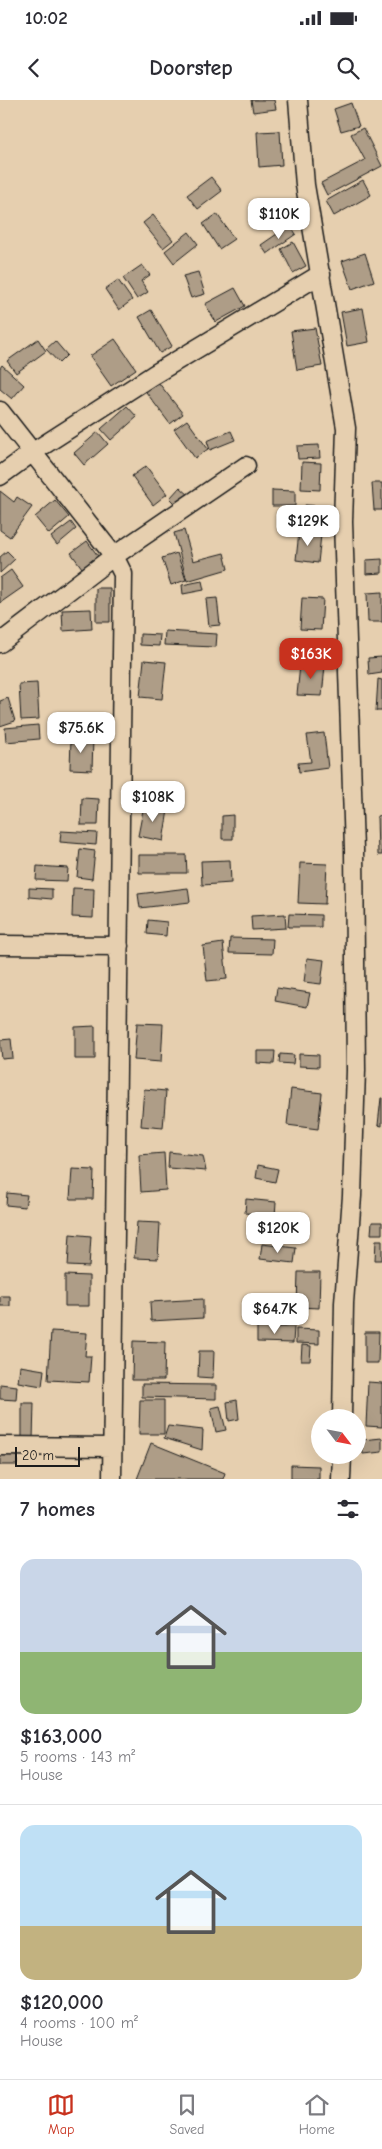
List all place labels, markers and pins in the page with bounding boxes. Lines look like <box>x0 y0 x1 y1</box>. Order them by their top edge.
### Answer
pin: $110K <box>244 198 314 240</box>
pin: $129K <box>273 504 343 547</box>
pin: $163K <box>276 638 346 680</box>
pin: $75.6K <box>40 712 122 754</box>
pin: $108K <box>118 780 188 823</box>
pin: $120K <box>243 1212 313 1254</box>
pin: $64.7K <box>234 1292 316 1335</box>

